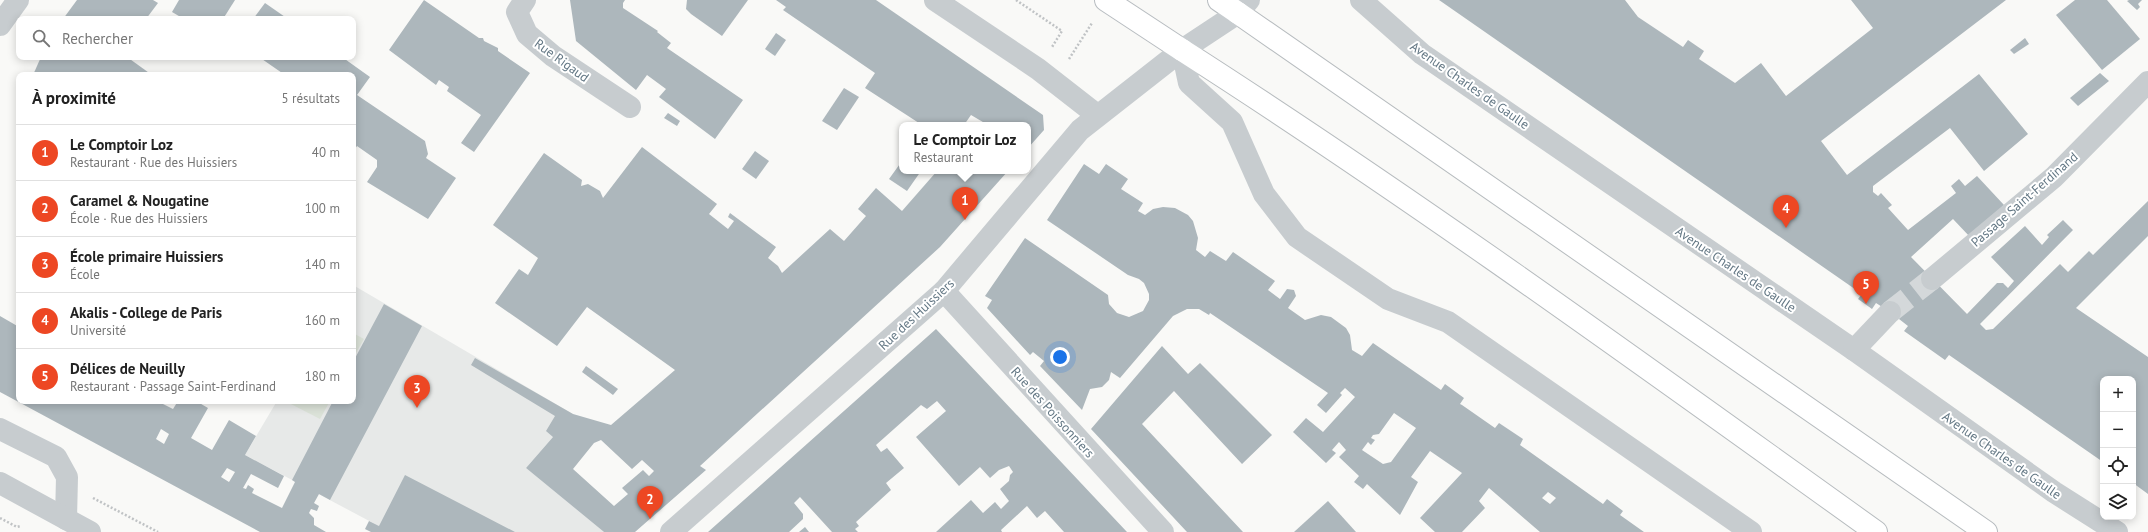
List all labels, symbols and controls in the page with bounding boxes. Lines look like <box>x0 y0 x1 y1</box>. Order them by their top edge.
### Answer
search box <box>16 16 356 60</box>
icon: search <box>30 27 52 49</box>
text: Rechercher <box>62 29 133 48</box>
street label: Rue Rigaud <box>531 35 592 86</box>
street label: Avenue Charles de Gaulle <box>1407 38 1533 133</box>
text: À proximité <box>32 87 116 109</box>
text: 5 résultats <box>281 90 340 107</box>
popup <box>899 122 1031 174</box>
text: Le Comptoir Loz <box>914 130 1016 149</box>
text: Le Comptoir Loz <box>70 135 173 154</box>
text: 1 <box>41 144 49 161</box>
text: 40 m <box>312 144 340 161</box>
street label: Passage Saint-Ferdinand <box>1967 148 2081 250</box>
text: Restaurant <box>914 149 973 166</box>
text: Restaurant · Rue des Huissiers <box>70 154 237 171</box>
pin: 1 <box>952 187 978 220</box>
text: Caramel & Nougatine <box>70 191 209 210</box>
pin: 4 <box>1773 195 1799 228</box>
text: 2 <box>41 200 49 217</box>
text: 100 m <box>305 200 340 217</box>
text: École · Rue des Huissiers <box>70 210 208 227</box>
street label: Avenue Charles de Gaulle <box>1672 223 1799 316</box>
text: École primaire Huissiers <box>70 247 223 266</box>
text: 3 <box>41 256 49 273</box>
text: 140 m <box>305 256 340 273</box>
text: École <box>70 266 100 283</box>
pin: 5 <box>1853 271 1879 304</box>
street label: Rue des Huissiers <box>875 275 958 354</box>
text: Akalis - College de Paris <box>70 303 222 322</box>
text: 4 <box>41 312 49 329</box>
text: 160 m <box>305 312 340 329</box>
text: Université <box>70 322 126 339</box>
your location <box>1050 347 1070 367</box>
text: Délices de Neuilly <box>70 359 185 378</box>
street label: Rue des Poissonniers <box>1007 363 1098 461</box>
text: 5 <box>41 368 49 385</box>
text: 180 m <box>305 368 340 385</box>
pin: 3 <box>404 375 430 408</box>
map controls <box>2100 376 2136 520</box>
button: + <box>2100 376 2136 412</box>
text: Restaurant · Passage Saint-Ferdinand <box>70 378 276 395</box>
street label: Avenue Charles de Gaulle <box>1939 408 2065 503</box>
button: − <box>2100 412 2136 448</box>
button: locate <box>2100 448 2136 484</box>
button: layers <box>2100 484 2136 520</box>
pin: 2 <box>637 486 663 519</box>

